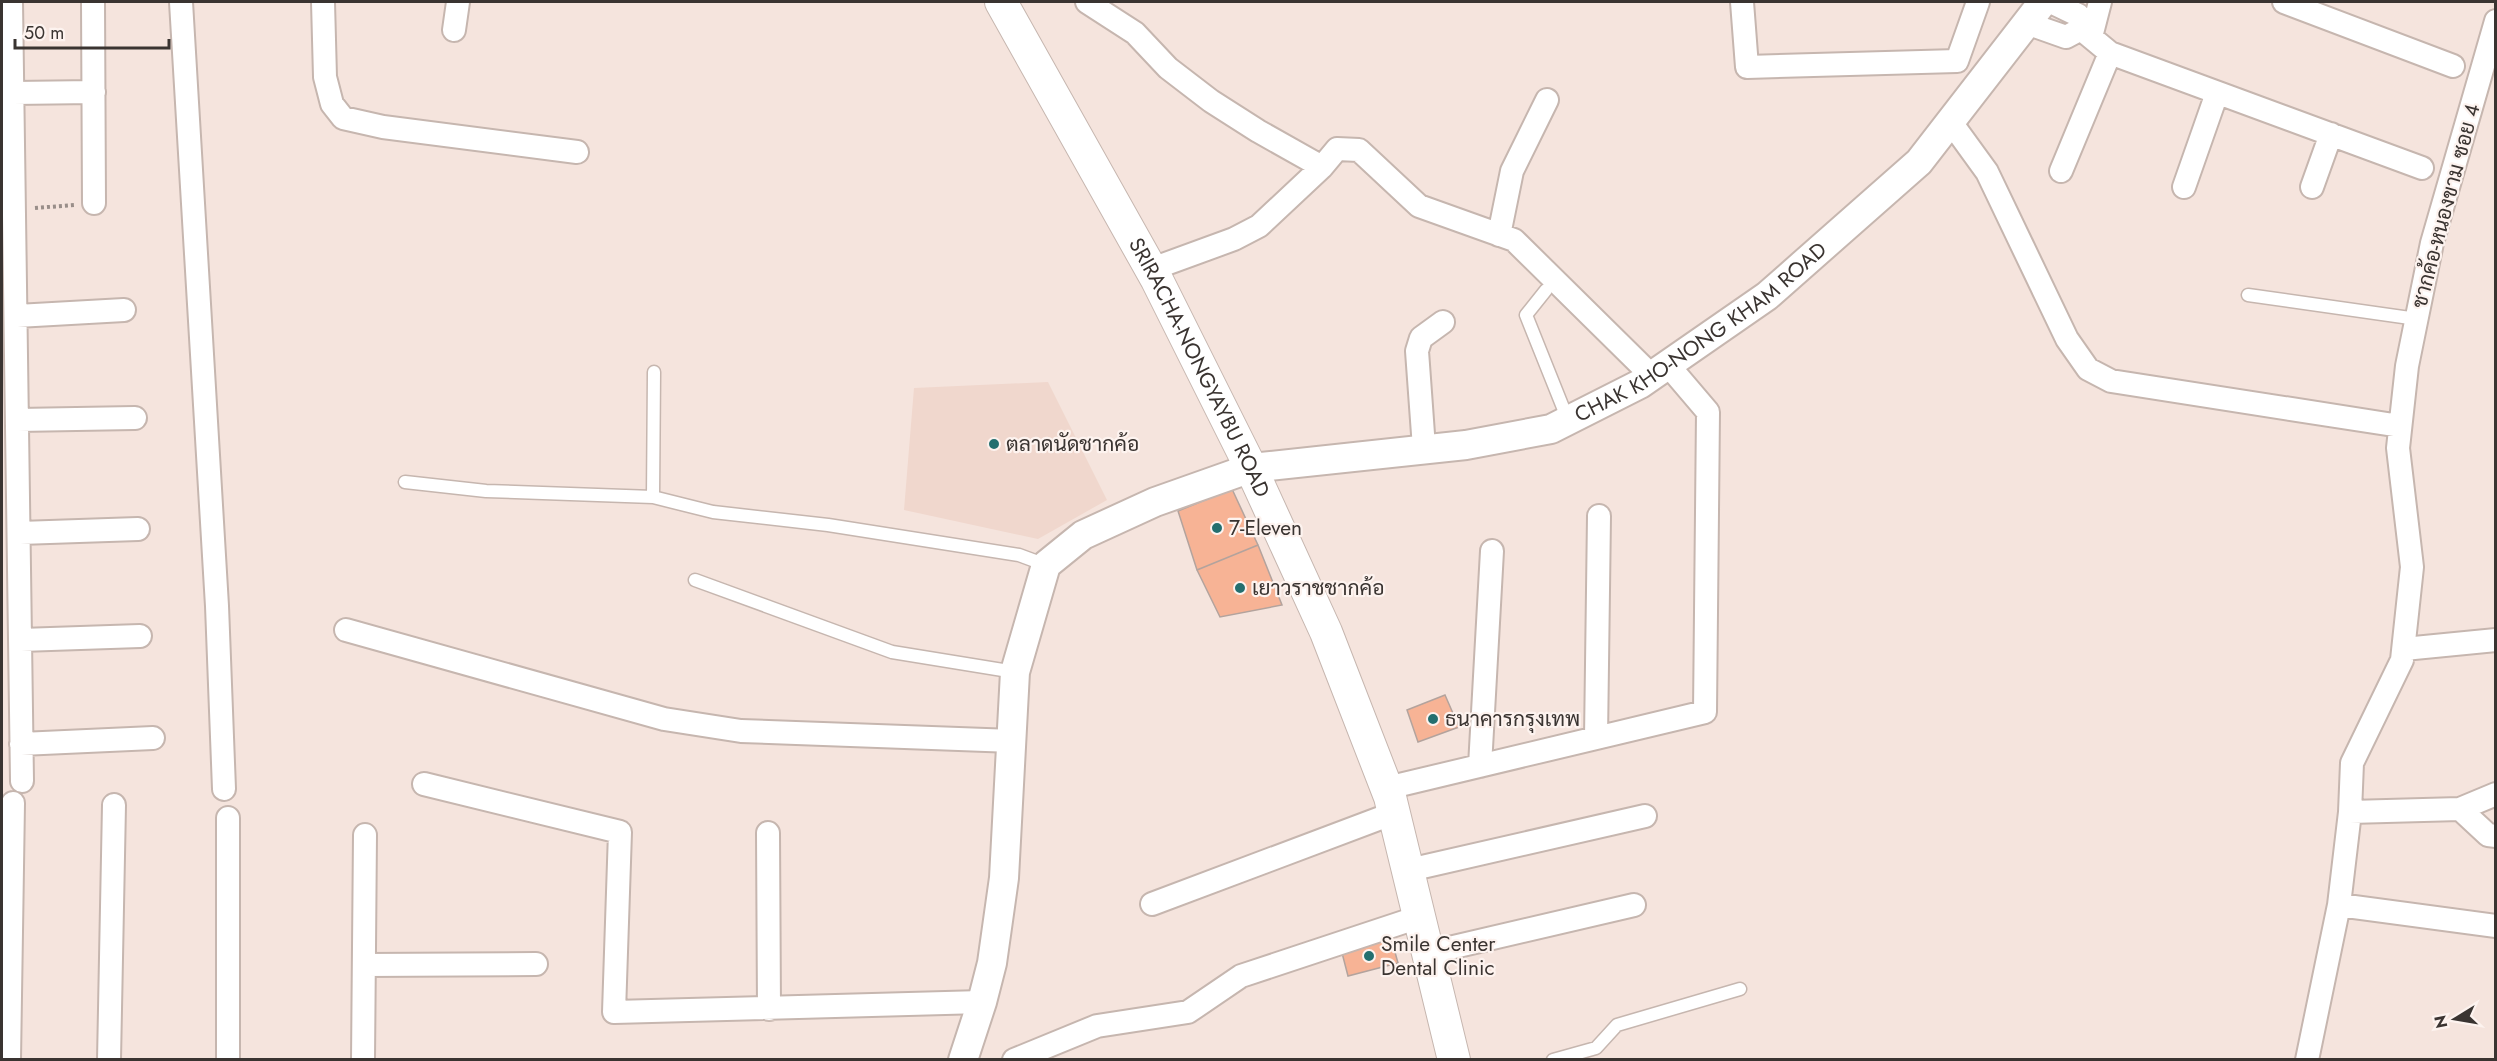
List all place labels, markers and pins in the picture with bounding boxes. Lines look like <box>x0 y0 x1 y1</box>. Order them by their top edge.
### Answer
place label: ตลาดนัดชากค้อ <box>1006 429 1139 459</box>
marker: ตลาดนัดชากค้อ <box>987 437 1001 451</box>
place label: 7-Eleven <box>1229 513 1302 543</box>
marker: 7-Eleven <box>1210 521 1224 535</box>
place label: เยาวราชชากค้อ <box>1252 573 1385 603</box>
marker: เยาวราชชากค้อ <box>1233 581 1247 595</box>
place label: ธนาคารกรุงเทพ <box>1445 704 1580 734</box>
marker: ธนาคารกรุงเทพ <box>1426 712 1440 726</box>
place label: Smile Center Dental Clinic <box>1381 929 1496 983</box>
marker: Smile Center Dental Clinic <box>1362 949 1376 963</box>

